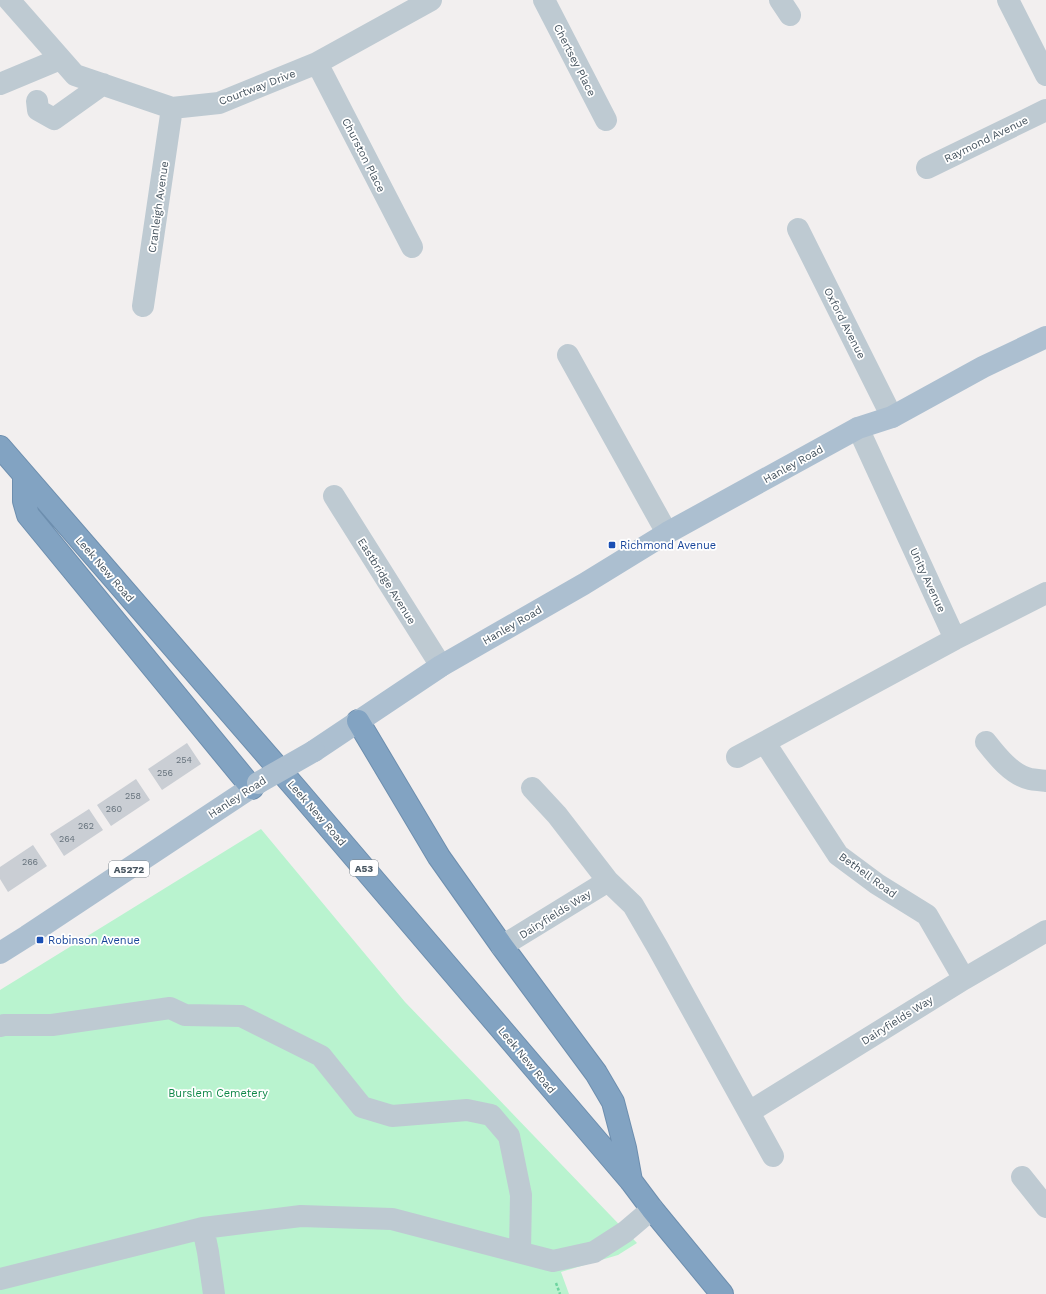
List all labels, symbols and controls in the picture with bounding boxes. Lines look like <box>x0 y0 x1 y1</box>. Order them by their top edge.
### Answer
street label: Chertsey Place <box>551 22 598 99</box>
street label: Courtway Drive <box>217 67 297 108</box>
street label: Raymond Avenue <box>942 113 1030 165</box>
street label: Churston Place <box>339 116 388 195</box>
street label: Cranleigh Avenue <box>146 160 171 254</box>
street label: Oxford Avenue <box>821 285 868 361</box>
street label: Hanley Road <box>761 443 825 486</box>
street label: Leek New Road <box>73 534 137 605</box>
street label: Eastbridge Avenue <box>355 536 418 627</box>
place label: Richmond Avenue <box>620 539 716 552</box>
marker: Richmond Avenue <box>607 540 617 550</box>
street label: Unity Avenue <box>907 546 948 615</box>
street label: Hanley Road <box>480 603 544 648</box>
house number: 254 <box>176 755 192 765</box>
house number: 256 <box>157 768 173 778</box>
street label: Hanley Road <box>206 774 269 821</box>
street label: Leek New Road <box>285 778 349 849</box>
house number: 258 <box>125 791 141 801</box>
house number: 260 <box>106 804 123 814</box>
house number: 262 <box>78 821 94 831</box>
house number: 264 <box>59 834 76 844</box>
street label: Bethell Road <box>836 850 899 901</box>
house number: 266 <box>22 857 38 867</box>
road number: A53 <box>350 860 378 876</box>
road number: A5272 <box>109 861 149 877</box>
street label: Dairyfields Way <box>517 887 594 942</box>
place label: Robinson Avenue <box>48 934 140 947</box>
marker: Robinson Avenue <box>35 935 45 945</box>
street label: Dairyfields Way <box>859 993 936 1048</box>
street label: Leek New Road <box>495 1024 558 1096</box>
park label: Burslem Cemetery <box>168 1087 268 1100</box>

